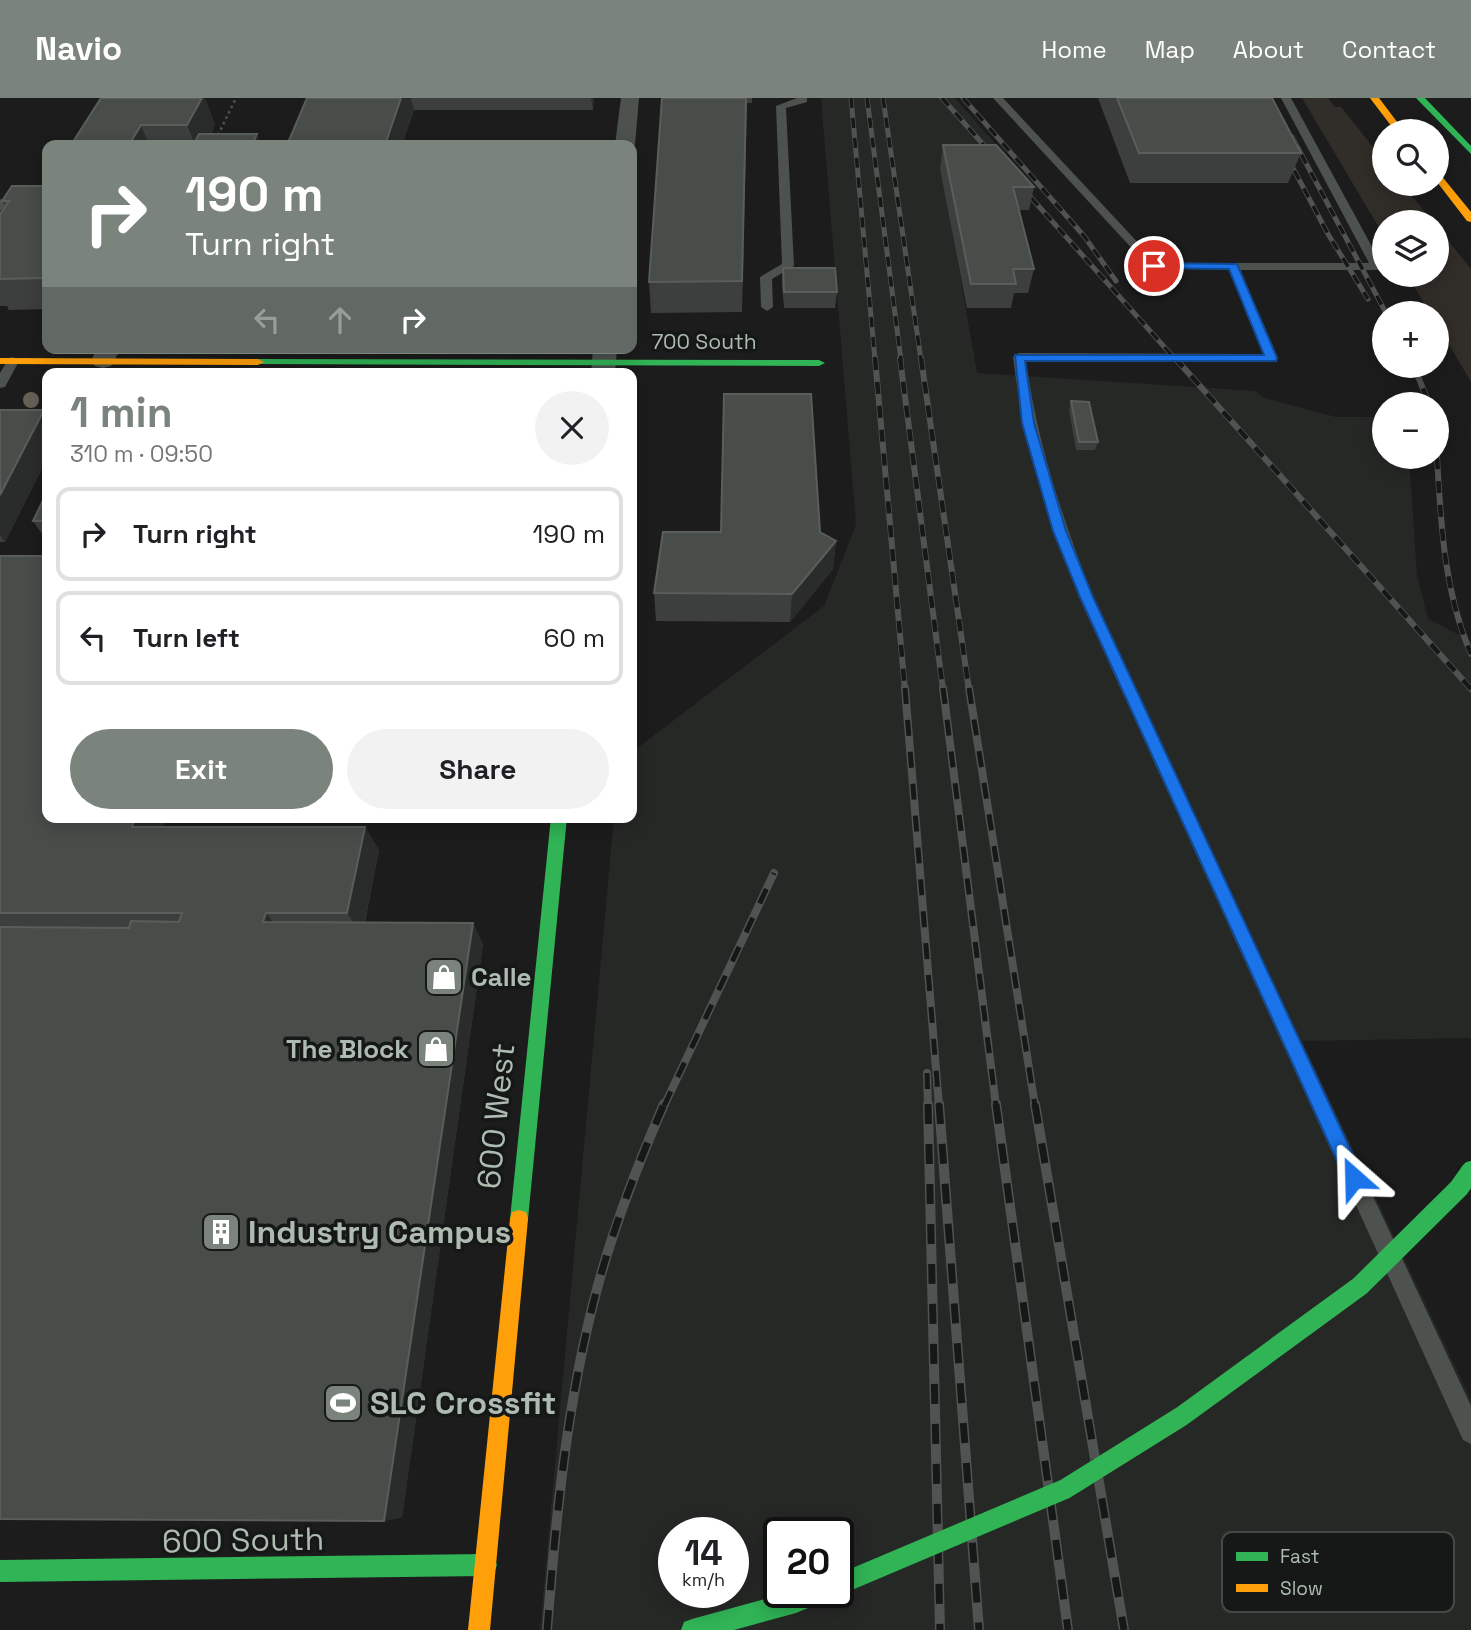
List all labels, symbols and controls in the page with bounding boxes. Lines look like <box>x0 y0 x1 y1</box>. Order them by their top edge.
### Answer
text: Navio <box>35 28 122 70</box>
text: Home <box>1041 34 1107 65</box>
text: Map <box>1145 34 1195 65</box>
text: About <box>1233 34 1304 65</box>
text: Contact <box>1342 34 1436 65</box>
map controls <box>1372 119 1449 469</box>
button: search <box>1372 119 1449 196</box>
text: 190 m <box>185 163 323 225</box>
icon: right <box>70 168 161 259</box>
button: layers <box>1372 210 1449 287</box>
text: Turn right <box>185 224 335 264</box>
pin <box>1124 236 1184 296</box>
icon: arrive <box>1135 247 1173 285</box>
icon: left <box>248 301 286 339</box>
icon: ahead <box>321 301 359 339</box>
icon: right <box>394 301 432 339</box>
button: + <box>1372 301 1449 378</box>
street label: 700 South <box>651 328 757 355</box>
text: 1 min <box>70 386 173 439</box>
button: close <box>535 391 609 465</box>
button: − <box>1372 392 1449 469</box>
text: 310 m · 09:50 <box>70 439 213 469</box>
icon: right <box>74 515 112 553</box>
text: Turn right <box>133 517 257 551</box>
text: 190 m <box>533 517 605 551</box>
icon: left <box>74 619 112 657</box>
text: Turn left <box>133 621 240 655</box>
text: 60 m <box>543 621 605 655</box>
button: Exit <box>70 729 333 809</box>
button: Share <box>347 729 609 809</box>
shop icon: Calle <box>423 956 465 998</box>
place label: Calle <box>471 960 532 994</box>
shop icon: The Block <box>415 1028 457 1070</box>
place label: The Block <box>286 1032 409 1066</box>
street label: 600 West <box>468 1041 524 1191</box>
position arrow <box>1317 1141 1391 1215</box>
building icon: Industry Campus <box>200 1211 242 1253</box>
place label: Industry Campus <box>248 1212 511 1252</box>
sports icon: SLC Crossfit <box>322 1382 364 1424</box>
place label: SLC Crossfit <box>370 1383 556 1423</box>
speed limit sign: 20 <box>763 1517 854 1608</box>
street label: 600 South <box>162 1519 324 1561</box>
text: 14 <box>684 1531 723 1575</box>
legend <box>1222 1532 1454 1612</box>
text: Fast <box>1280 1544 1320 1569</box>
text: km/h <box>682 1568 725 1591</box>
text: Slow <box>1280 1576 1323 1601</box>

